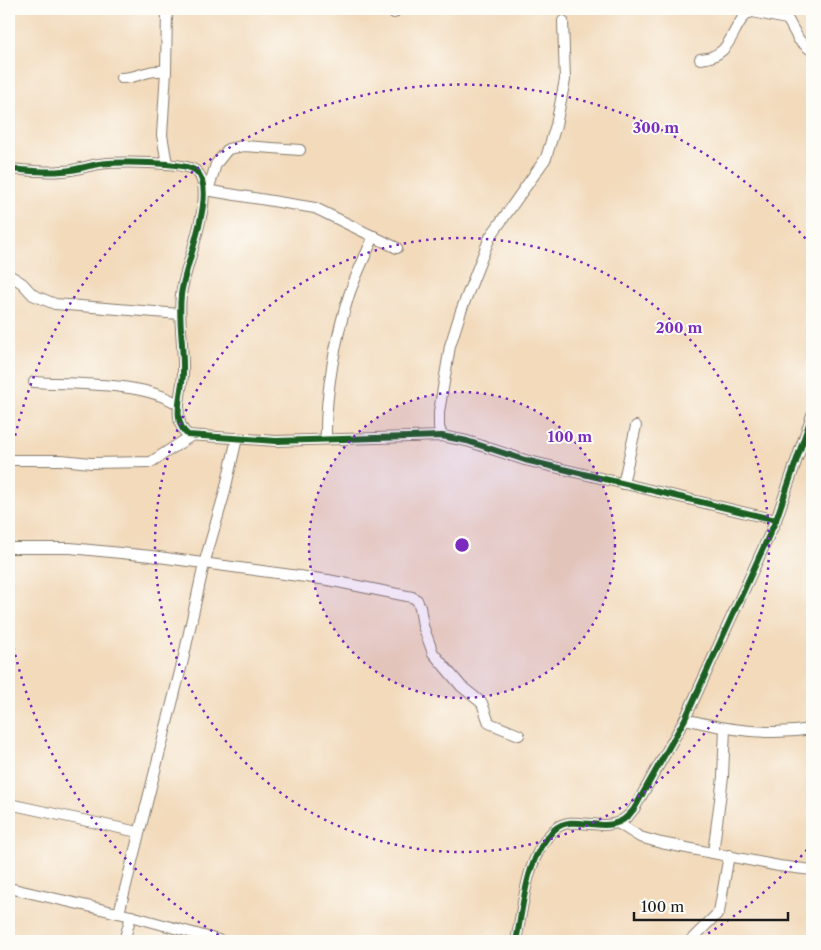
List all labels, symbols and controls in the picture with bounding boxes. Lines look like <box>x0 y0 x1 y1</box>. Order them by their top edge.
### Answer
text: 300 m <box>633 118 679 137</box>
text: 200 m <box>656 318 702 337</box>
text: 100 m <box>548 427 592 446</box>
centre of rings <box>453 536 471 554</box>
scale bar <box>634 890 787 922</box>
text: 100 m <box>641 897 684 916</box>

